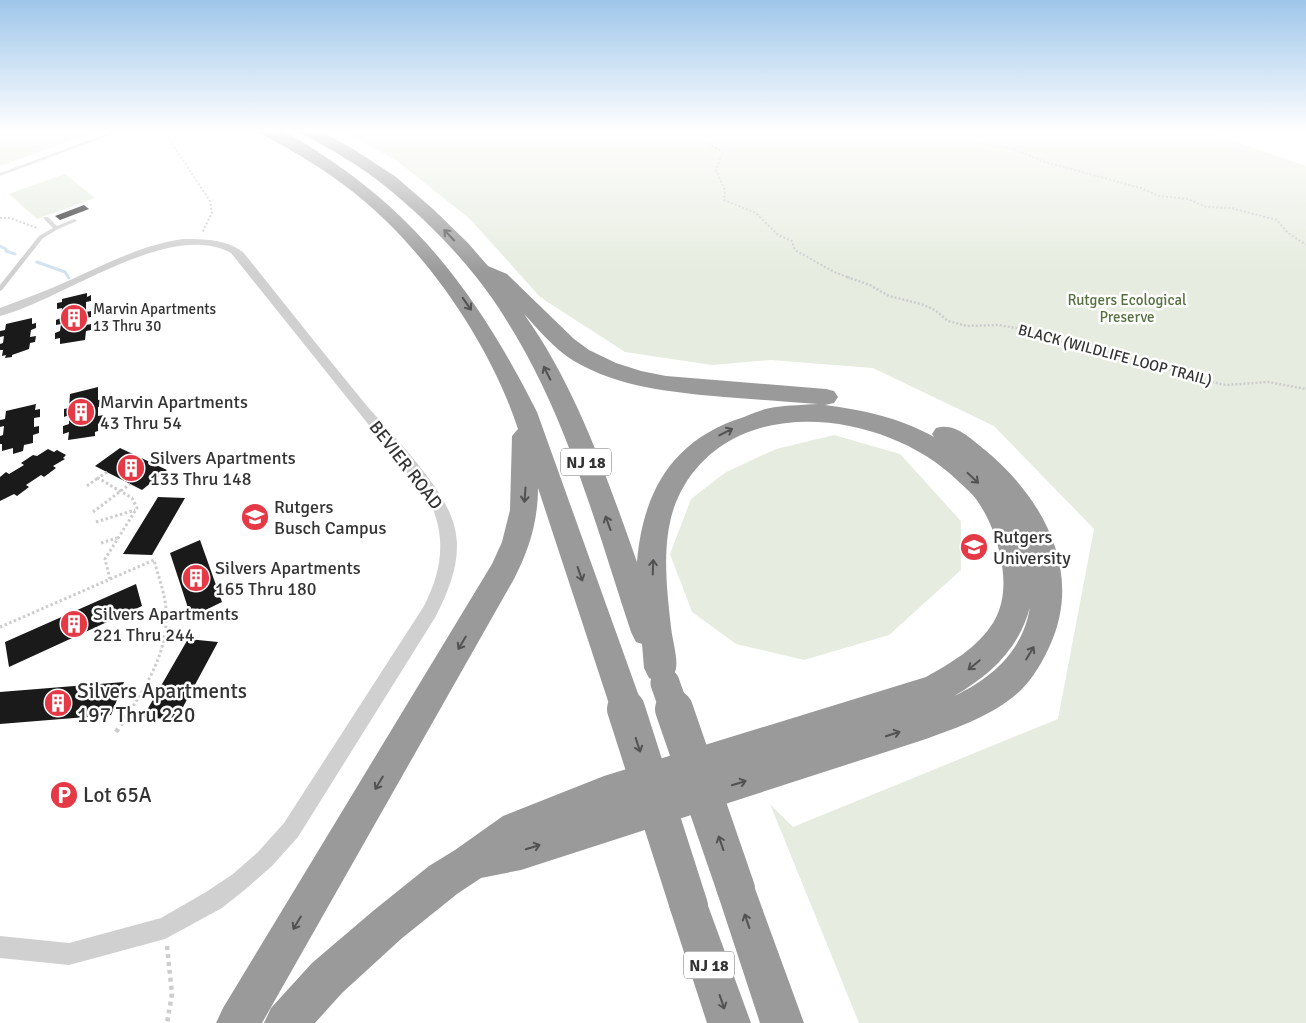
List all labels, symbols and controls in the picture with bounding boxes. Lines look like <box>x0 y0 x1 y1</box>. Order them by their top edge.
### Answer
one-way arrow <box>443 229 455 242</box>
park label: Rutgers Ecological Preserve <box>1067 291 1187 326</box>
one-way arrow <box>462 297 472 311</box>
place label: Marvin Apartments 13 Thru 30 <box>93 300 217 335</box>
building icon: Marvin Apartments 13 Thru 30 <box>59 303 89 333</box>
street label: BLACK (WILDLIFE LOOP TRAIL) <box>1016 320 1214 390</box>
one-way arrow <box>542 366 551 381</box>
place label: Marvin Apartments 43 Thru 54 <box>100 391 248 434</box>
building icon: Marvin Apartments 43 Thru 54 <box>66 397 96 427</box>
street label: BEVIER ROAD <box>365 416 447 514</box>
one-way arrow <box>718 427 733 436</box>
place label: Silvers Apartments 133 Thru 148 <box>150 447 296 490</box>
road number: NJ 18 <box>561 448 611 476</box>
building icon: Silvers Apartments 133 Thru 148 <box>116 453 146 483</box>
one-way arrow <box>966 472 979 484</box>
one-way arrow <box>520 487 529 503</box>
place label: Rutgers Busch Campus <box>274 496 386 539</box>
school or university icon: Rutgers Busch Campus <box>240 502 270 532</box>
one-way arrow <box>603 516 612 531</box>
place label: Rutgers University <box>993 526 1071 569</box>
school or university icon: Rutgers University <box>959 532 989 562</box>
place label: Silvers Apartments 165 Thru 180 <box>215 557 361 600</box>
one-way arrow <box>648 559 657 575</box>
building icon: Silvers Apartments 165 Thru 180 <box>181 563 211 593</box>
one-way arrow <box>576 566 586 582</box>
place label: Silvers Apartments 221 Thru 244 <box>93 603 239 646</box>
building icon: Silvers Apartments 221 Thru 244 <box>59 609 89 639</box>
one-way arrow <box>456 636 466 650</box>
one-way arrow <box>1025 647 1035 661</box>
one-way arrow <box>968 660 981 671</box>
place label: Silvers Apartments 197 Thru 220 <box>77 678 247 728</box>
building icon: Silvers Apartments 197 Thru 220 <box>43 688 73 718</box>
one-way arrow <box>885 728 901 738</box>
one-way arrow <box>633 737 643 753</box>
one-way arrow <box>374 776 384 790</box>
one-way arrow <box>730 778 746 787</box>
parking icon: Lot 65A <box>49 780 79 810</box>
place label: Lot 65A <box>83 782 152 808</box>
one-way arrow <box>715 836 725 852</box>
one-way arrow <box>525 842 541 851</box>
one-way arrow <box>742 914 751 929</box>
one-way arrow <box>291 916 301 930</box>
road number: NJ 18 <box>684 952 734 978</box>
one-way arrow <box>718 994 727 1009</box>

